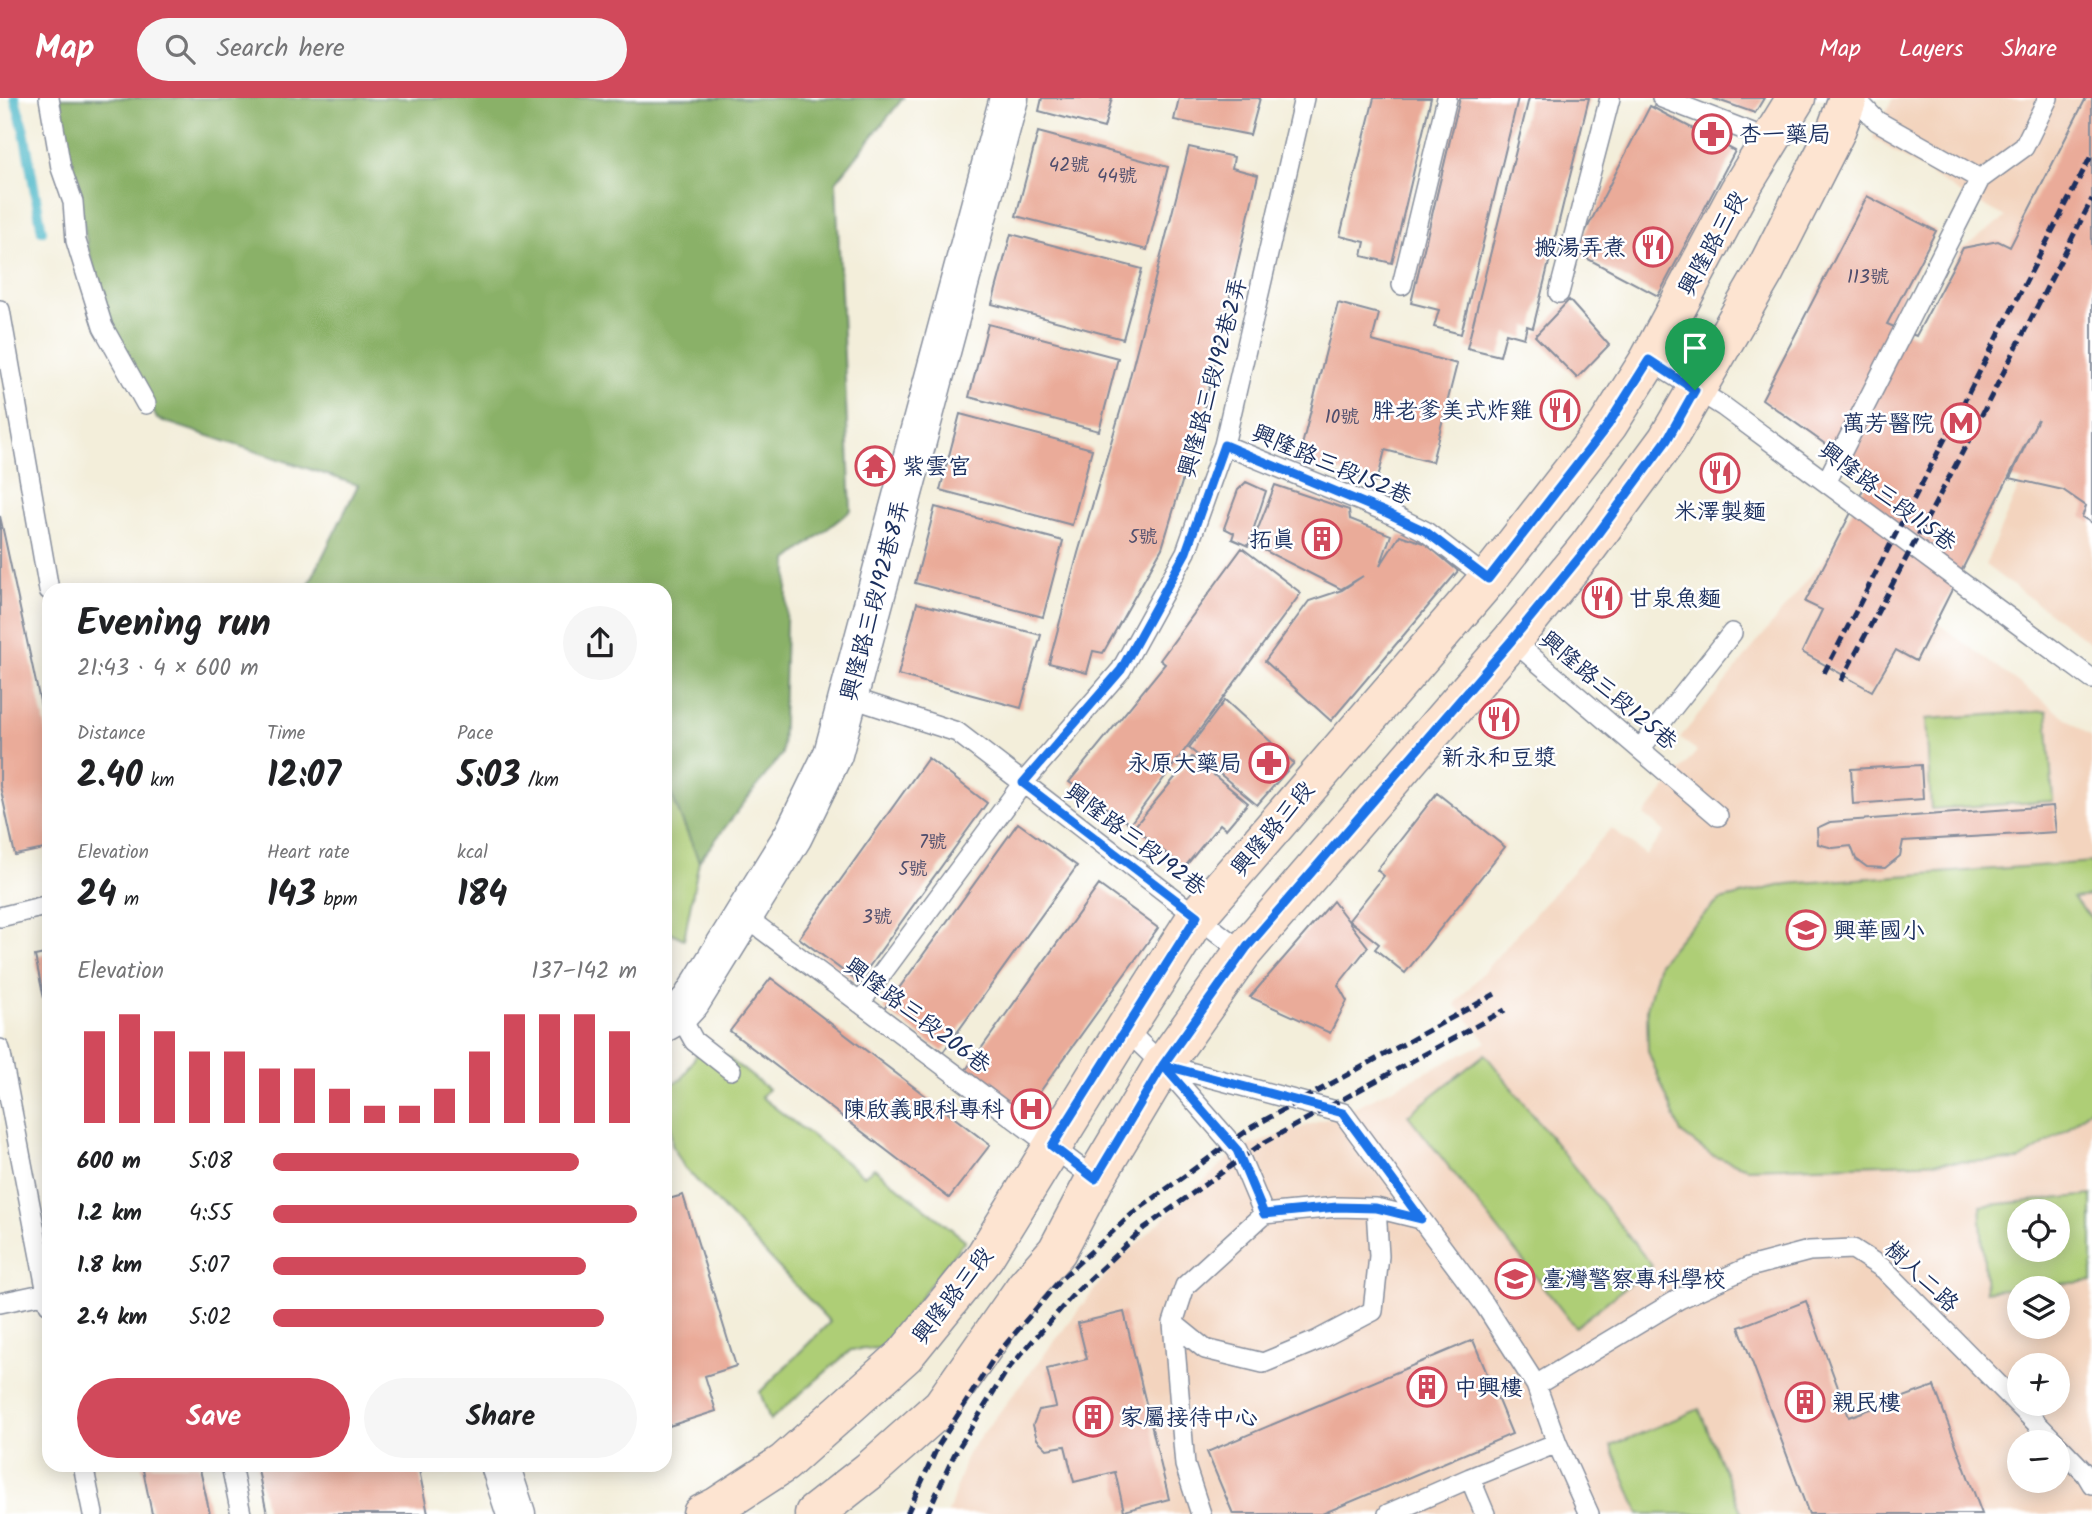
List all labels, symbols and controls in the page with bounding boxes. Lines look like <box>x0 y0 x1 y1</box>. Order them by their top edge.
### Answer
search box <box>137 18 627 81</box>
text: Map <box>35 23 95 76</box>
text: Search here <box>217 28 345 70</box>
icon: search <box>161 30 199 68</box>
text: Map <box>1819 30 1861 69</box>
text: Layers <box>1899 30 1963 69</box>
text: Share <box>2001 30 2057 69</box>
pharmacy icon: 杏一藥局 <box>1691 113 1733 155</box>
place label: 杏一藥局 <box>1739 118 1831 154</box>
house number: 42號 <box>1049 151 1089 181</box>
house number: 44號 <box>1097 162 1137 192</box>
street label: 興隆路三段 <box>1670 185 1757 303</box>
restaurant icon: 搬湯弄煮 <box>1632 226 1674 268</box>
place label: 搬湯弄煮 <box>1534 231 1626 267</box>
house number: 113號 <box>1847 263 1889 293</box>
street label: 興隆路三段192巷2弄 <box>1170 273 1258 482</box>
pin <box>1665 318 1725 390</box>
icon: arrive <box>1676 329 1714 367</box>
restaurant icon: 胖老爹美式炸雞 <box>1539 389 1581 431</box>
place label: 胖老爹美式炸雞 <box>1372 394 1533 430</box>
metro station icon: 萬芳醫院 <box>1940 402 1982 444</box>
house number: 10號 <box>1325 403 1359 433</box>
place label: 萬芳醫院 <box>1842 407 1934 443</box>
street label: 興隆路三段152巷 <box>1246 416 1418 516</box>
street label: 興隆路三段115巷 <box>1810 434 1964 562</box>
temple icon: 紫雲宮 <box>854 445 896 487</box>
place label: 紫雲宮 <box>902 450 971 486</box>
restaurant icon: 米澤製麵 <box>1699 452 1741 494</box>
place label: 米澤製麵 <box>1674 495 1766 531</box>
street label: 興隆路三段192巷8弄 <box>832 496 920 705</box>
building icon: 拓真 <box>1301 518 1343 560</box>
house number: 5號 <box>1128 523 1158 553</box>
place label: 拓真 <box>1249 523 1295 559</box>
restaurant icon: 甘泉魚麵 <box>1581 577 1623 619</box>
place label: 甘泉魚麵 <box>1629 582 1721 618</box>
text: Evening run <box>77 595 271 655</box>
button: share <box>563 606 637 680</box>
street label: 興隆路三段125巷 <box>1531 623 1686 761</box>
text: 21:43 · 4 × 600 m <box>77 651 259 687</box>
restaurant icon: 新永和豆漿 <box>1478 698 1520 740</box>
text: Distance <box>77 719 145 749</box>
text: Time <box>267 719 305 749</box>
text: Pace <box>457 719 493 749</box>
place label: 新永和豆漿 <box>1442 741 1557 777</box>
pharmacy icon: 永原大藥局 <box>1248 742 1290 784</box>
place label: 永原大藥局 <box>1127 747 1242 783</box>
text: 2.40 <box>77 749 143 805</box>
text: 12:07 <box>267 749 341 805</box>
text: 5:03 <box>457 749 520 805</box>
text: km <box>143 766 174 796</box>
text: /km <box>520 766 559 796</box>
street label: 興隆路三段 <box>1223 774 1324 885</box>
street label: 興隆路三段192巷 <box>1056 775 1214 907</box>
house number: 7號 <box>919 828 947 858</box>
text: Elevation <box>77 838 149 868</box>
text: Heart rate <box>267 838 350 868</box>
text: kcal <box>457 838 488 868</box>
house number: 5號 <box>898 855 928 885</box>
text: 24 <box>77 868 116 924</box>
text: 143 <box>267 868 316 924</box>
text: 184 <box>457 868 507 924</box>
text: m <box>116 885 139 915</box>
text: bpm <box>316 885 358 915</box>
house number: 3號 <box>862 903 892 933</box>
school or university icon: 興華國小 <box>1785 909 1827 951</box>
place label: 興華國小 <box>1833 914 1925 950</box>
street label: 興隆路三段206巷 <box>836 949 999 1084</box>
text: Elevation <box>77 954 164 990</box>
text: 137–142 m <box>531 954 637 990</box>
hospital icon: 陳啟義眼科專科 <box>1010 1088 1052 1130</box>
place label: 陳啟義眼科專科 <box>843 1093 1004 1129</box>
text: 600 m <box>77 1144 141 1180</box>
text: 5:08 <box>189 1144 232 1180</box>
text: 1.2 km <box>77 1196 142 1232</box>
text: 4:55 <box>189 1196 232 1232</box>
map controls <box>2007 1199 2070 1493</box>
button: locate <box>2007 1199 2070 1262</box>
street label: 樹人二路 <box>1875 1233 1967 1322</box>
street label: 興隆路三段 <box>904 1240 1003 1353</box>
text: 1.8 km <box>77 1248 142 1284</box>
text: 5:07 <box>189 1248 229 1284</box>
school or university icon: 臺灣警察專科學校 <box>1494 1258 1536 1300</box>
place label: 臺灣警察專科學校 <box>1542 1263 1726 1299</box>
button: layers <box>2007 1276 2070 1339</box>
text: 2.4 km <box>77 1300 147 1336</box>
text: 5:02 <box>189 1300 232 1336</box>
button: + <box>2007 1353 2070 1416</box>
building icon: 中興樓 <box>1406 1366 1448 1408</box>
place label: 中興樓 <box>1454 1371 1523 1407</box>
button: Save <box>77 1378 350 1458</box>
button: Share <box>364 1378 637 1458</box>
building icon: 親民樓 <box>1784 1381 1826 1423</box>
place label: 親民樓 <box>1832 1386 1901 1422</box>
building icon: 家屬接待中心 <box>1072 1396 1114 1438</box>
place label: 家屬接待中心 <box>1120 1401 1258 1437</box>
button: − <box>2007 1430 2070 1493</box>

